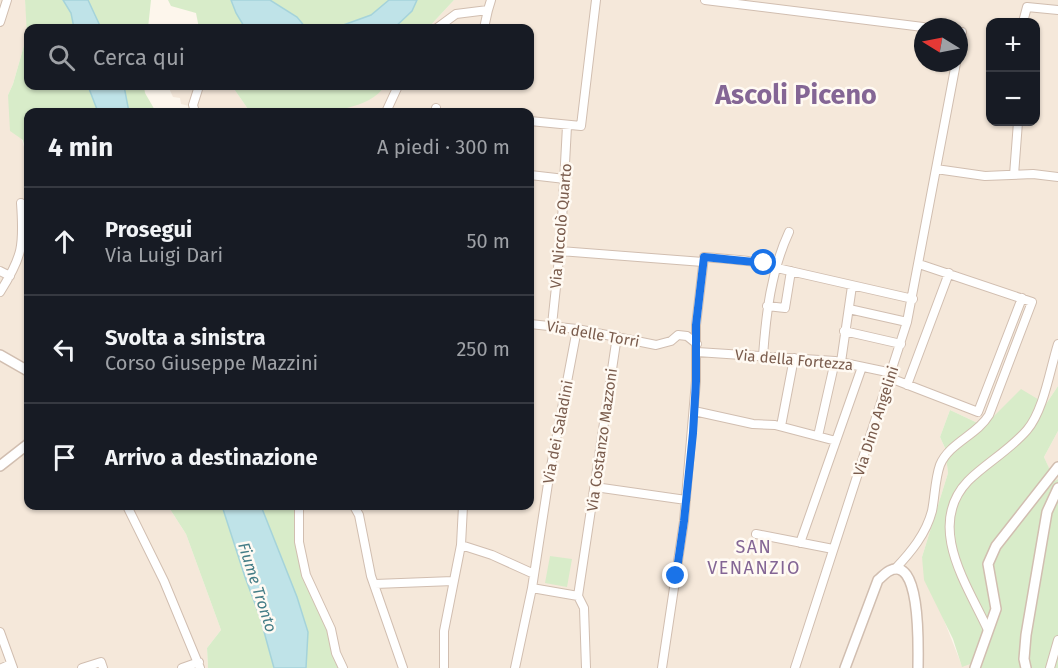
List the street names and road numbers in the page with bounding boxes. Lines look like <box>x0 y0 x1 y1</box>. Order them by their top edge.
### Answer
street label: Via Niccolò Quarto <box>547 163 575 289</box>
street label: Via delle Torri <box>545 317 641 351</box>
street label: Via della Fortezza <box>734 346 854 374</box>
street label: Via Dino Angelini <box>850 364 902 478</box>
street label: Via Costanzo Mazzoni <box>583 367 621 513</box>
street label: Via dei Saladini <box>539 379 577 485</box>

